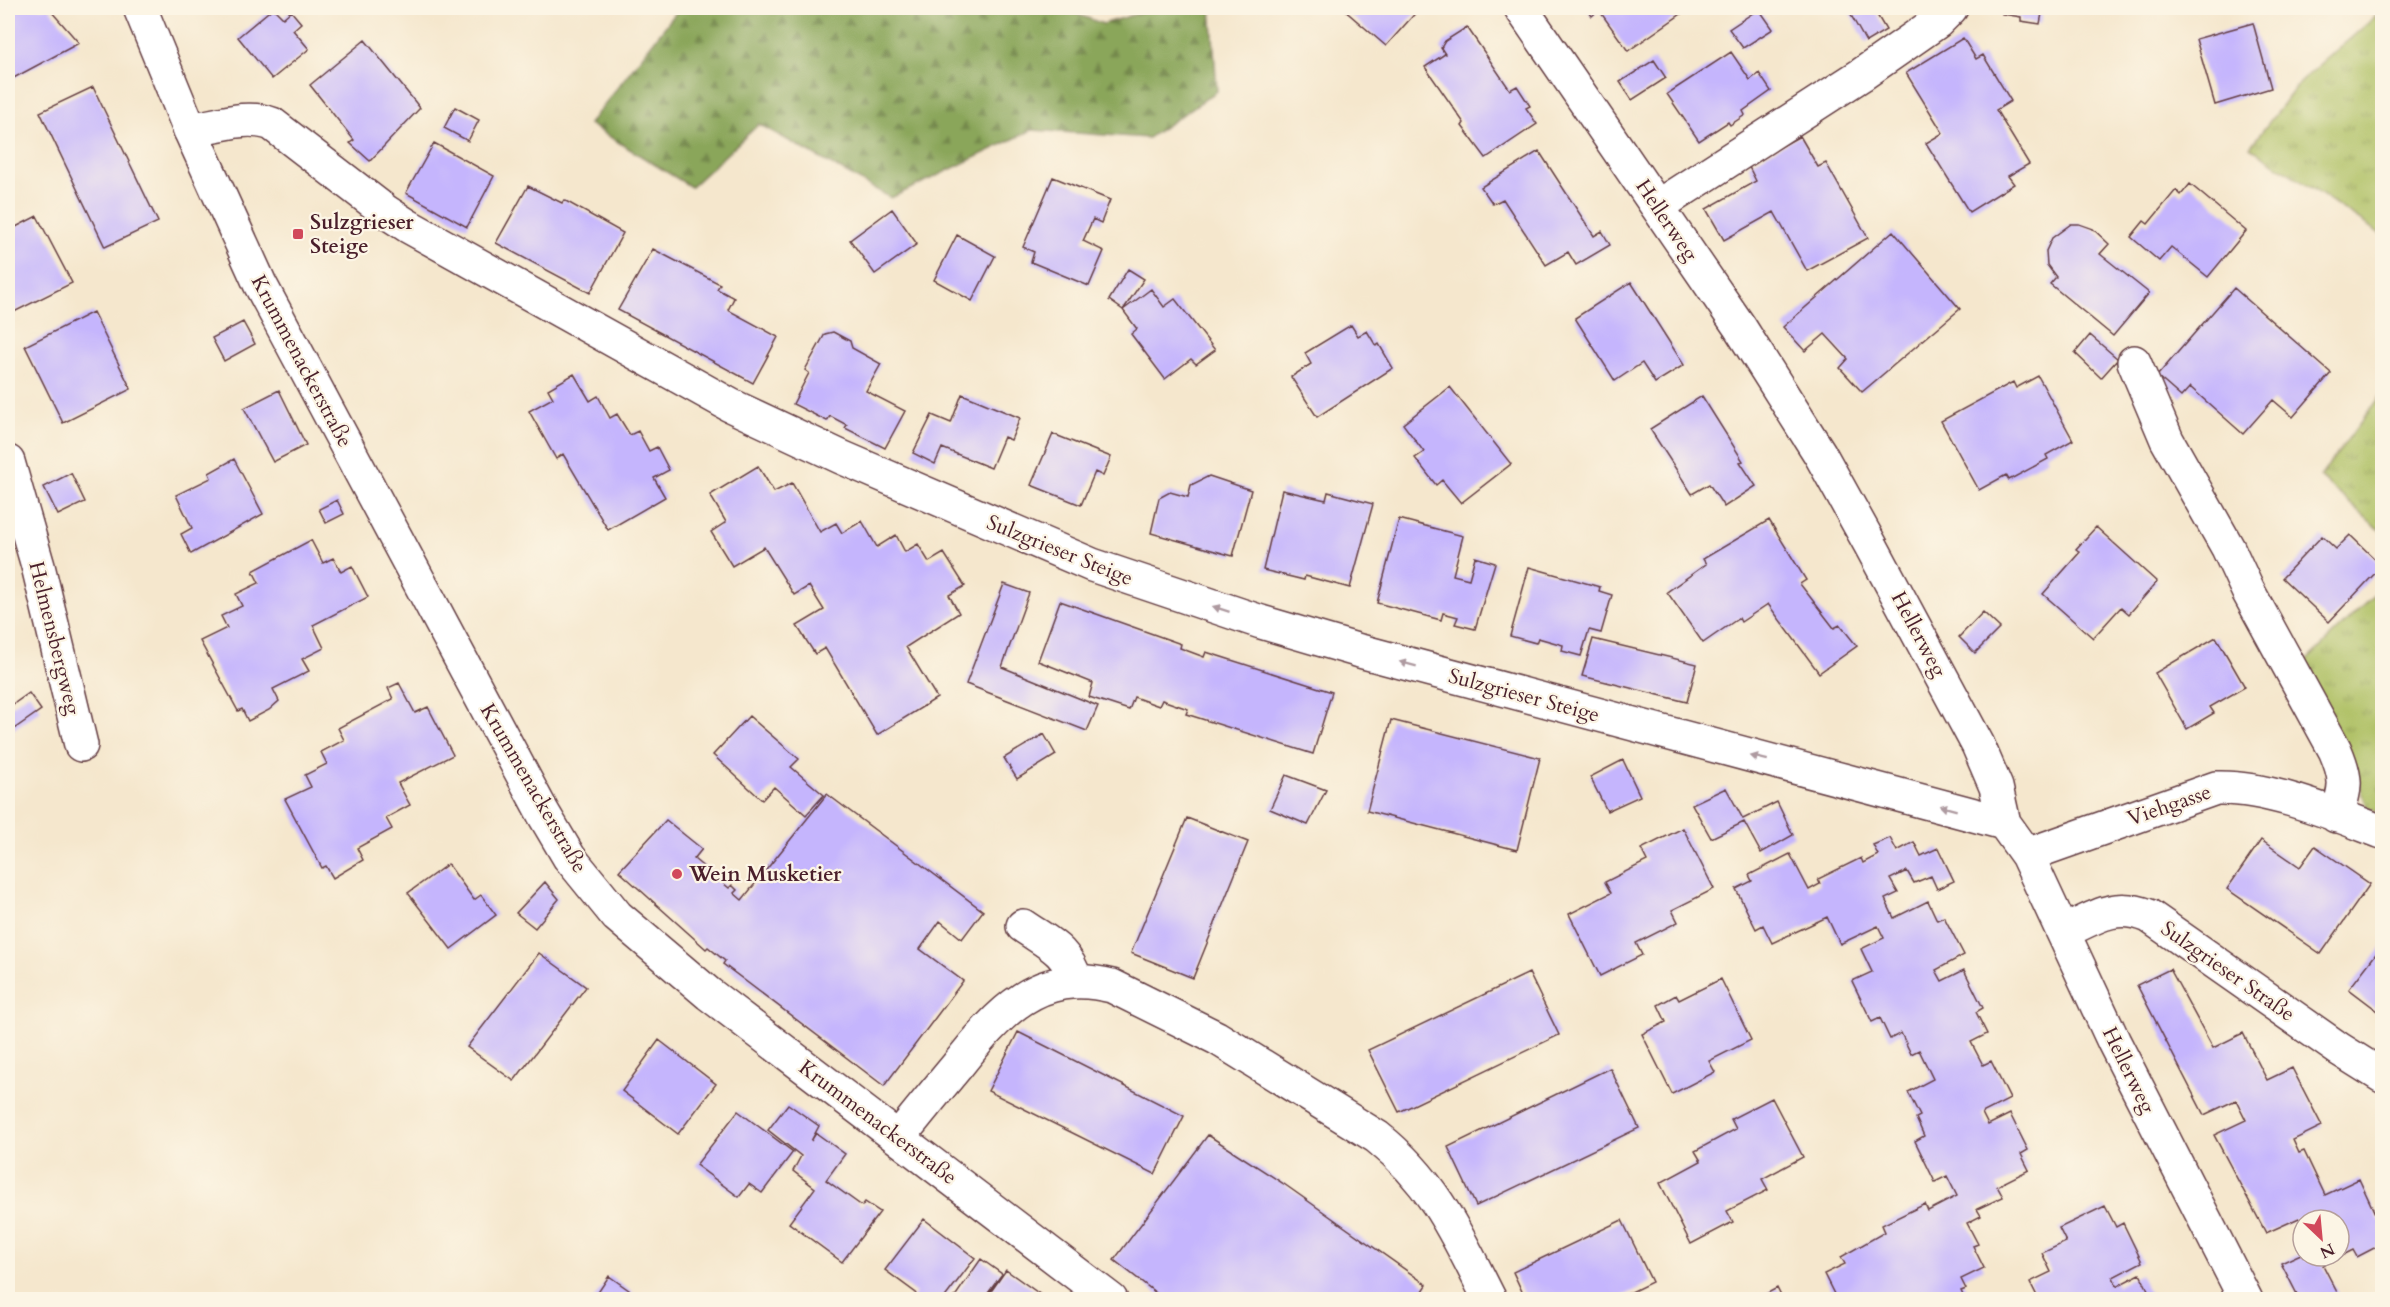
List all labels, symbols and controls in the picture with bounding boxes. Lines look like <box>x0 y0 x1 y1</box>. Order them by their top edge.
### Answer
street label: Hellerweg <box>1629 174 1705 267</box>
place label: Sulzgrieser Steige <box>310 208 414 261</box>
marker: Sulzgrieser Steige <box>291 227 305 241</box>
street label: Krummenackerstraße <box>244 270 359 453</box>
street label: Sulzgrieser Steige <box>982 508 1137 593</box>
street label: Helmensbergweg <box>21 558 88 718</box>
street label: Hellerweg <box>1884 586 1953 682</box>
one-way arrow <box>1212 604 1230 614</box>
one-way arrow <box>1399 659 1417 669</box>
street label: Sulzgrieser Steige <box>1445 661 1603 730</box>
street label: Krummenackerstraße <box>473 698 594 878</box>
one-way arrow <box>1750 753 1768 762</box>
street label: Viehgasse <box>2123 778 2215 833</box>
one-way arrow <box>1938 803 1956 812</box>
place label: Wein Musketier <box>688 860 842 889</box>
marker: Wein Musketier <box>670 867 684 881</box>
street label: Sulzgrieser Straße <box>2155 914 2301 1028</box>
street label: Hellerweg <box>2095 1022 2162 1119</box>
street label: Krummenackerstraße <box>793 1053 963 1192</box>
north arrow <box>2291 1208 2351 1268</box>
text: N <box>2316 1238 2338 1264</box>

